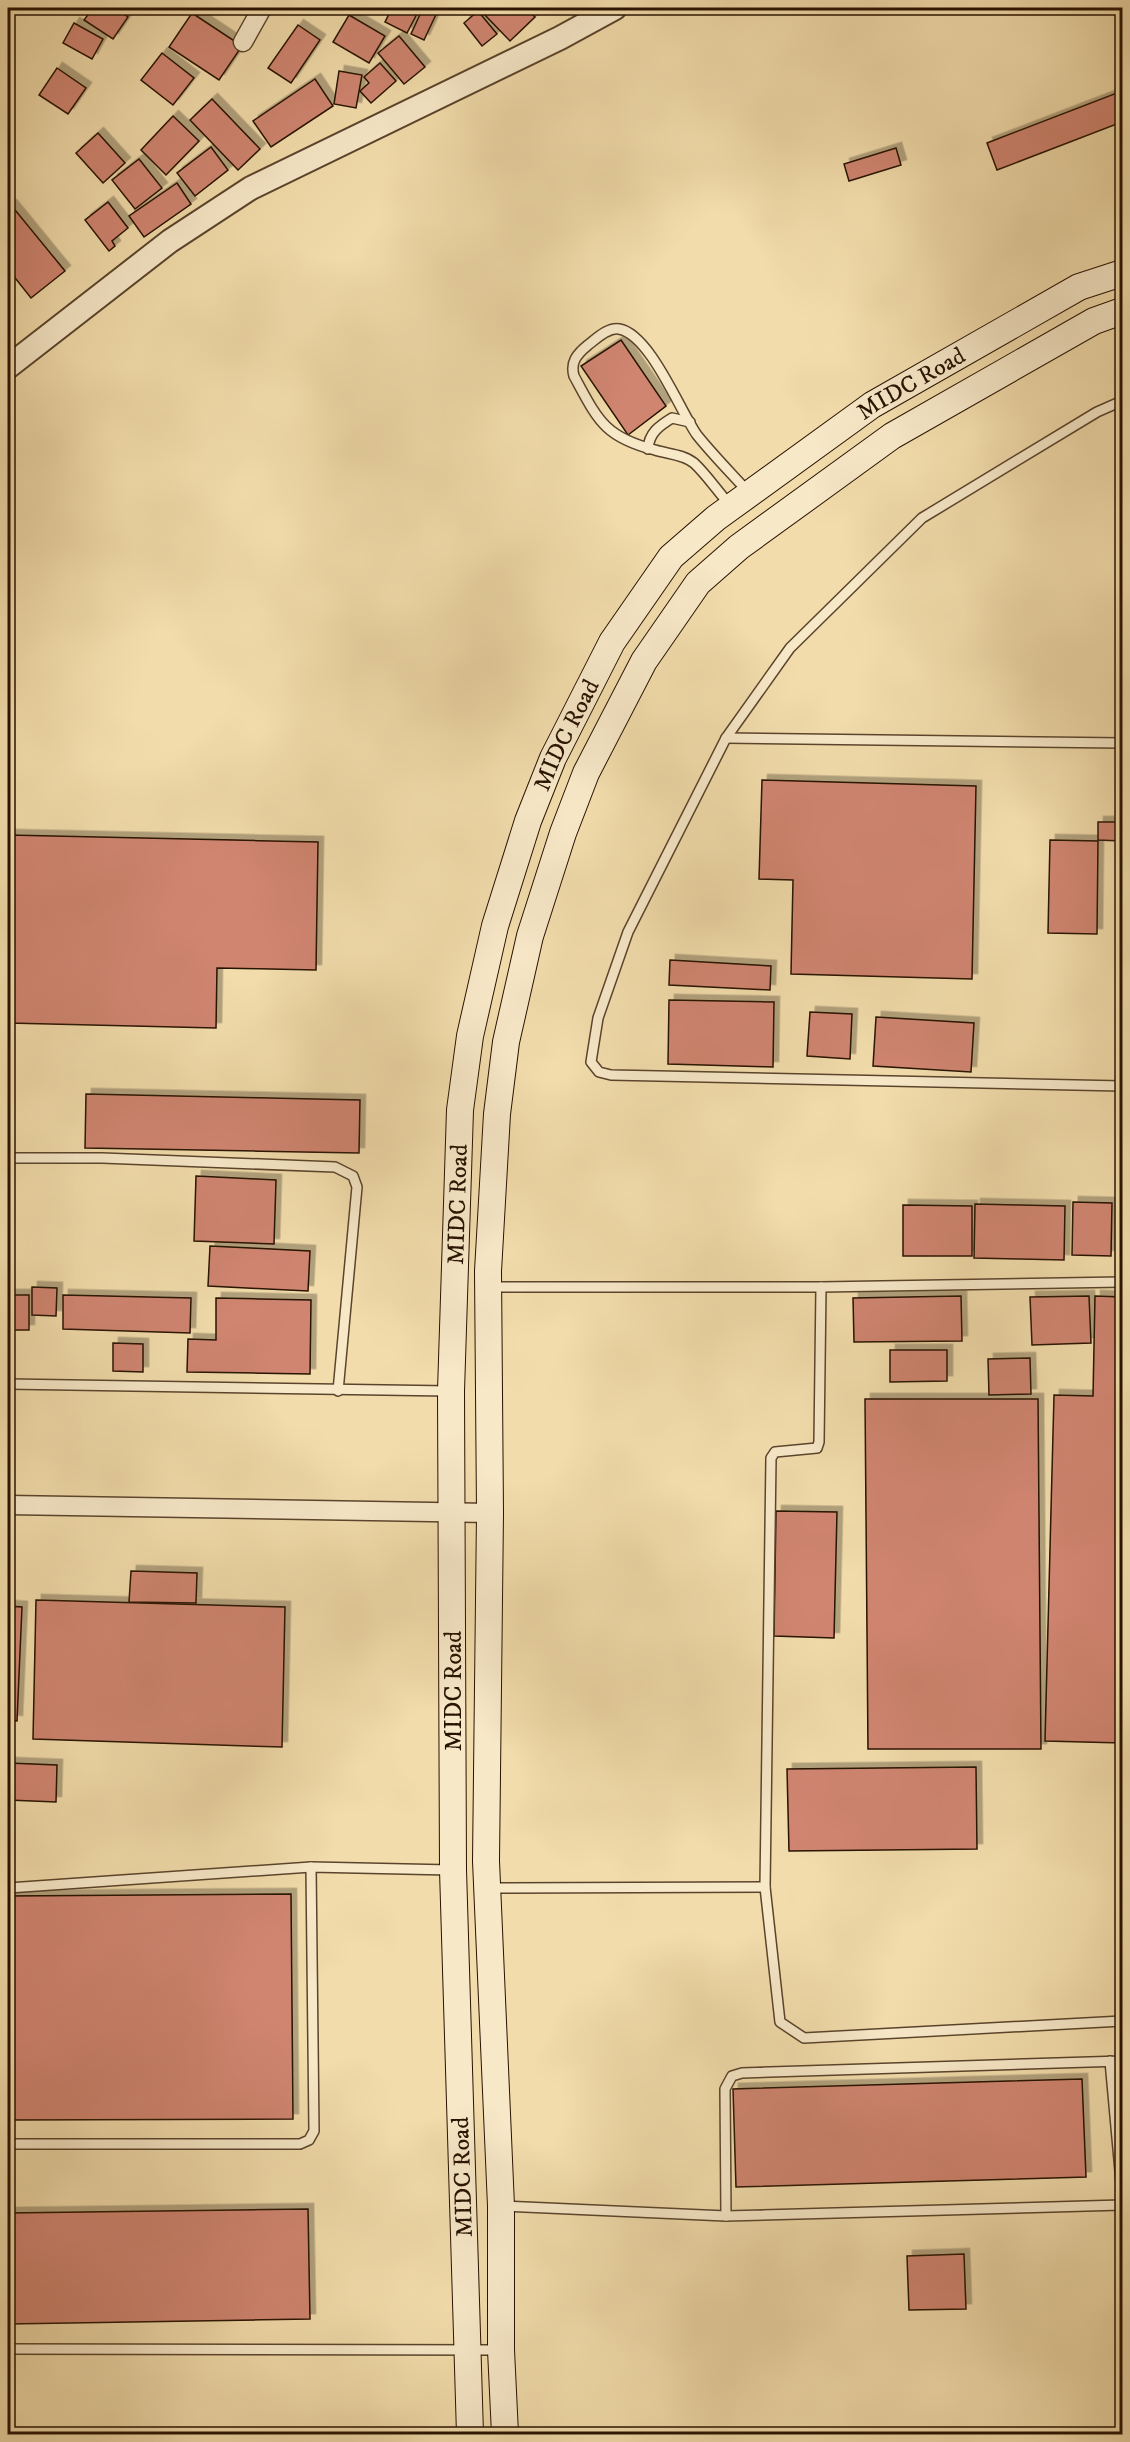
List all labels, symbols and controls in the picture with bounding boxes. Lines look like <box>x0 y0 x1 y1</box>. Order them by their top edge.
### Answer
street label: MIDC Road <box>851 341 971 427</box>
street label: MIDC Road <box>527 674 607 796</box>
street label: MIDC Road <box>441 1144 475 1265</box>
street label: MIDC Road <box>439 1631 469 1751</box>
street label: MIDC Road <box>446 2116 480 2238</box>

